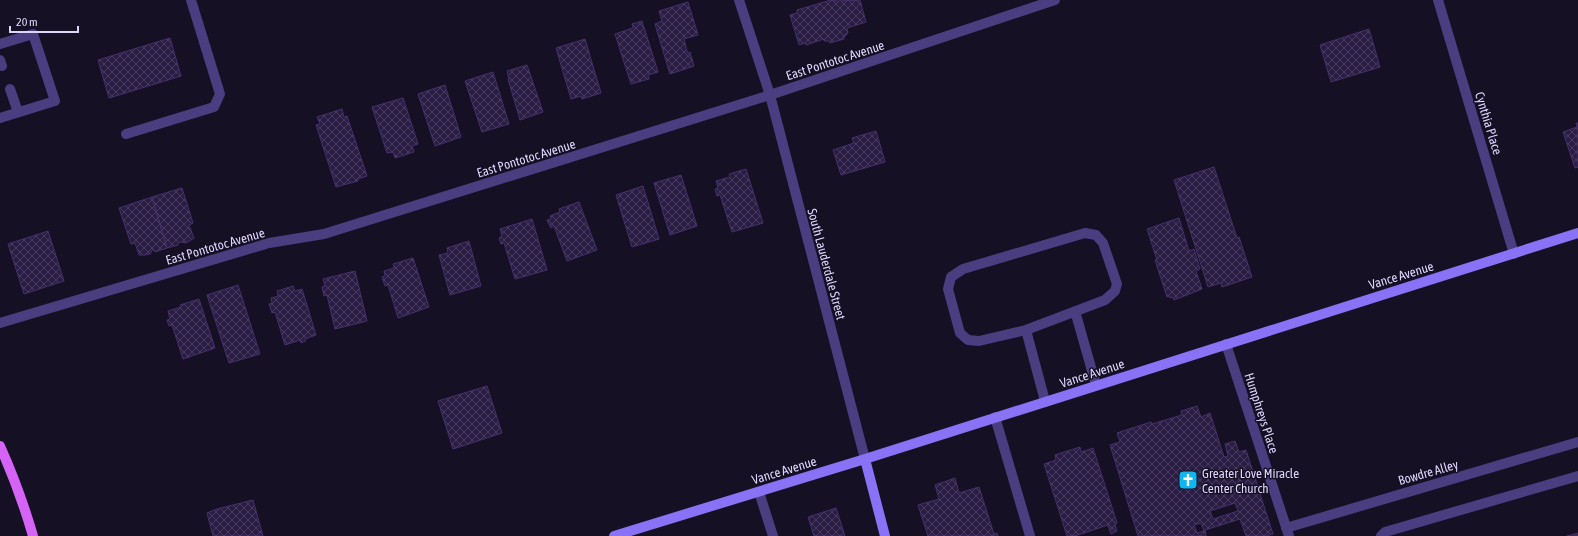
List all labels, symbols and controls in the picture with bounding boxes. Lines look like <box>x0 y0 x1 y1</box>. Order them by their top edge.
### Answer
scale bar <box>10 8 78 34</box>
text: 20 m <box>16 15 38 29</box>
street label: East Pontotoc Avenue <box>784 37 886 83</box>
street label: Cynthia Place <box>1472 90 1505 156</box>
street label: East Pontotoc Avenue <box>475 136 577 181</box>
street label: South Lauderdale Street <box>804 207 849 322</box>
street label: East Pontotoc Avenue <box>164 225 266 268</box>
street label: Vance Avenue <box>1367 259 1435 292</box>
street label: Vance Avenue <box>1058 356 1126 391</box>
street label: Humphreys Place <box>1241 371 1282 455</box>
street label: Vance Avenue <box>750 454 818 487</box>
street label: Bowdre Alley <box>1396 457 1460 488</box>
place label: Greater Love Miracle Center Church <box>1202 466 1299 496</box>
church icon: Greater Love Miracle Center Church <box>1177 469 1199 491</box>

